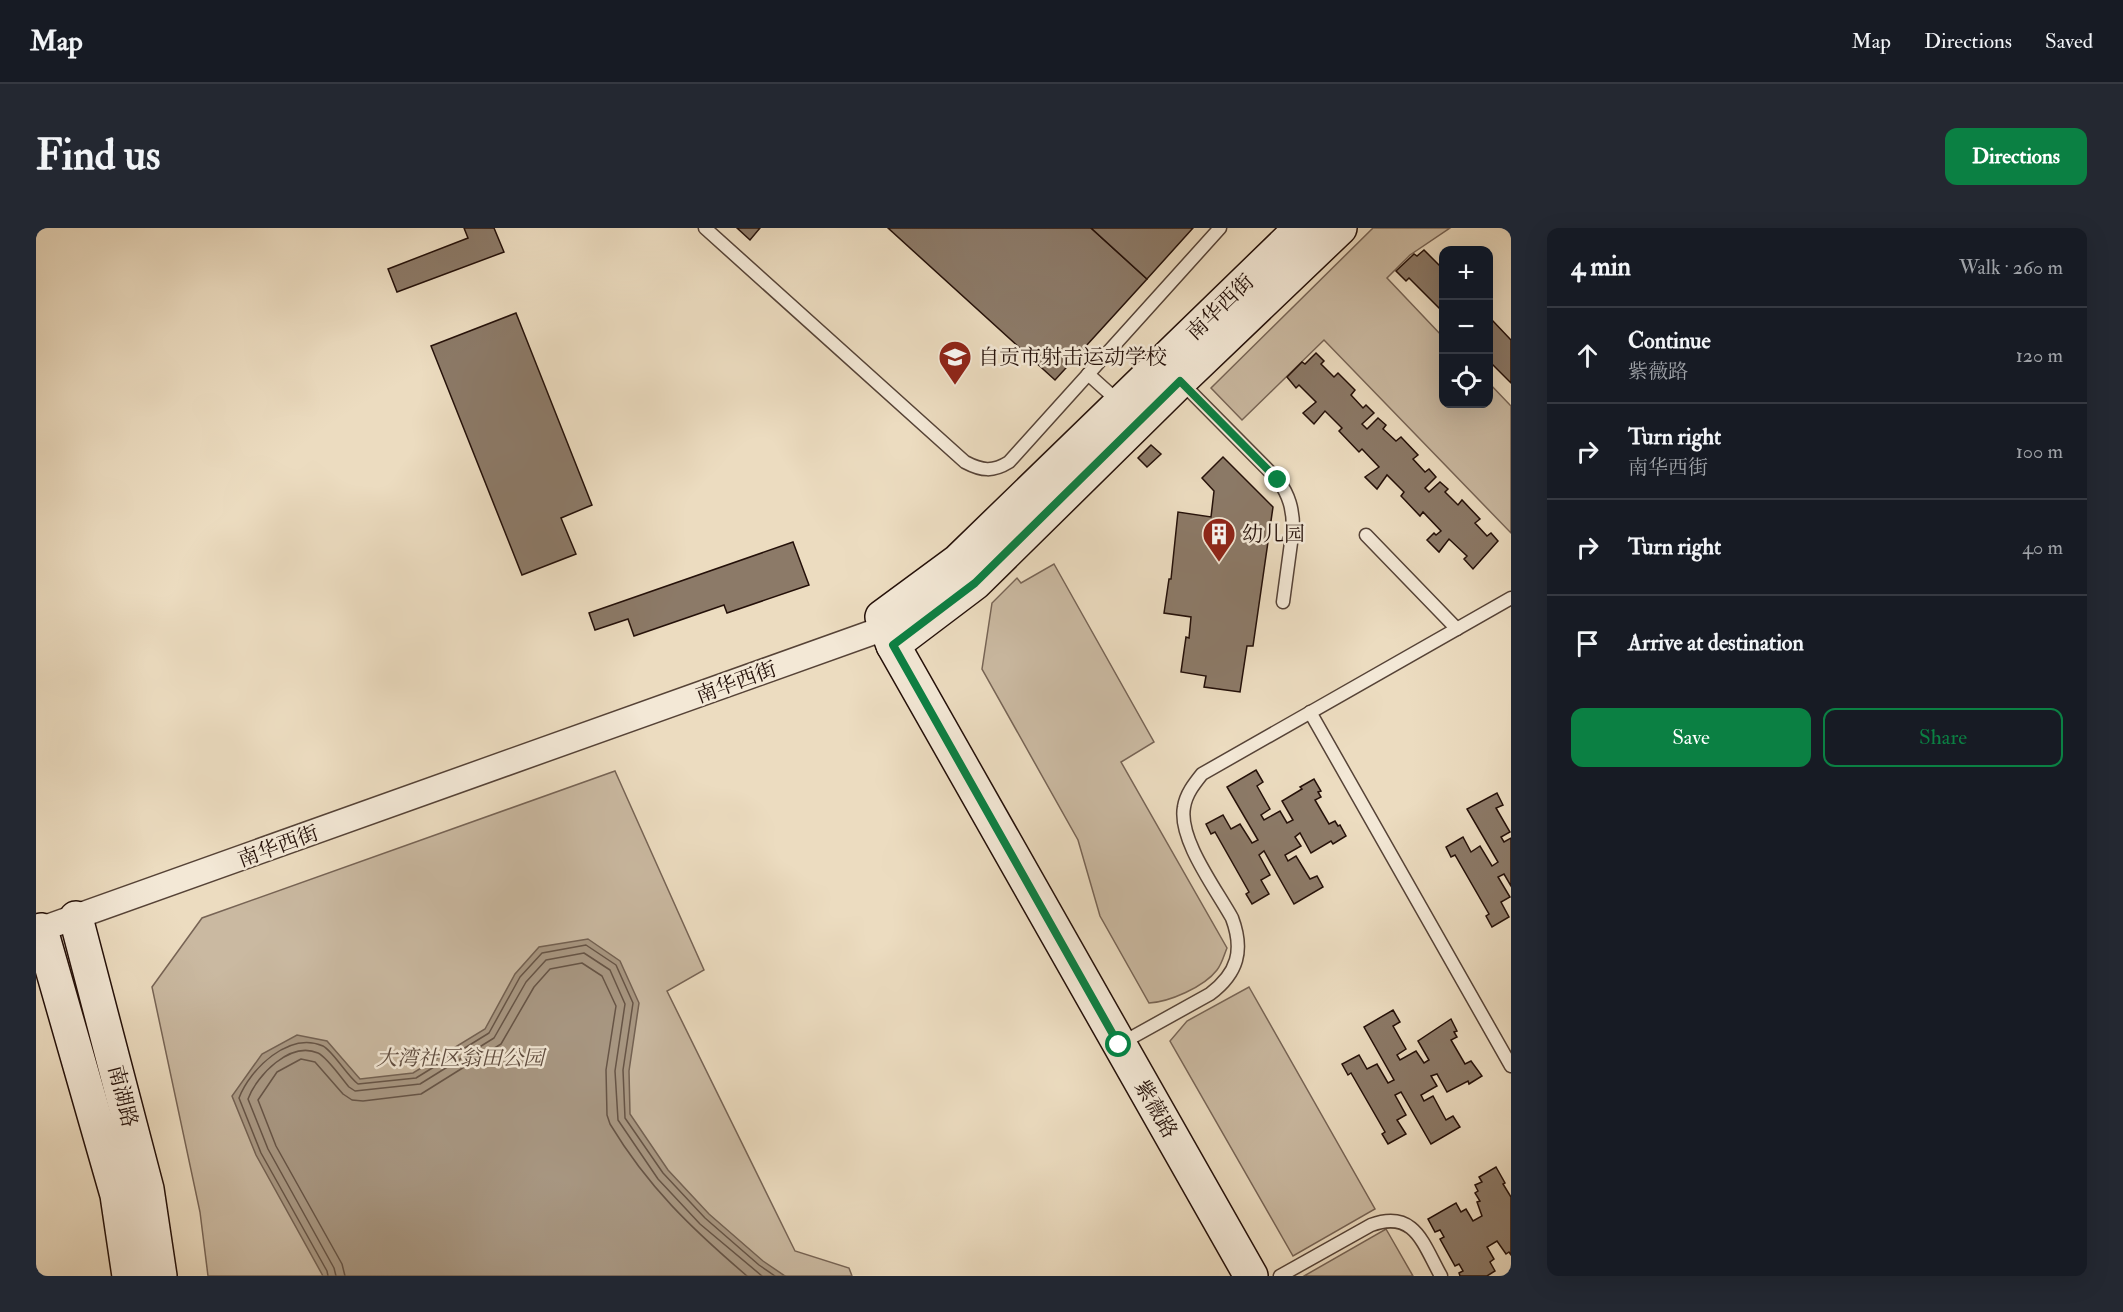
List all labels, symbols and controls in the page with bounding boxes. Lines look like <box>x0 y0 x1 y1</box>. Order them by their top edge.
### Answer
text: Map <box>30 24 83 59</box>
text: Map <box>1851 28 1891 55</box>
text: Directions <box>1924 28 2012 55</box>
text: Saved <box>2045 28 2093 55</box>
button: Directions <box>1945 128 2087 185</box>
text: Find us <box>36 130 160 182</box>
map controls <box>1439 246 1493 408</box>
button: + <box>1439 246 1493 300</box>
text: 4 min <box>1571 251 1631 283</box>
text: Walk · 260 m <box>1959 255 2063 280</box>
street label: 南华西街 <box>1181 268 1260 346</box>
button: − <box>1439 300 1493 354</box>
text: Continue <box>1628 327 1711 355</box>
school or university icon: 自贡市射击运动学校 <box>937 339 973 386</box>
icon: ahead <box>1571 339 1604 372</box>
text: 120 m <box>2016 343 2063 368</box>
place label: 自贡市射击运动学校 <box>978 344 1167 371</box>
button: locate <box>1439 354 1493 408</box>
text: 紫薇路 <box>1628 359 1688 384</box>
text: Turn right <box>1628 423 1721 451</box>
icon: right <box>1571 435 1604 468</box>
text: 100 m <box>2016 439 2063 464</box>
text: 南华西街 <box>1628 455 1708 480</box>
route end <box>1264 466 1290 492</box>
building icon: 幼儿园 <box>1201 516 1237 563</box>
place label: 幼儿园 <box>1242 521 1305 548</box>
icon: right <box>1571 531 1604 564</box>
text: Turn right <box>1628 533 1721 561</box>
text: 40 m <box>2022 535 2063 560</box>
icon: arrive <box>1571 627 1604 660</box>
text: Arrive at destination <box>1628 629 1804 657</box>
street label: 南华西街 <box>692 655 780 710</box>
button: Save <box>1571 708 1811 767</box>
button: Share <box>1823 708 2063 767</box>
street label: 南华西街 <box>234 819 322 874</box>
route start <box>1105 1031 1131 1057</box>
park label: 大湾社区翁田公园 <box>376 1045 547 1072</box>
street label: 南湖路 <box>102 1062 143 1130</box>
street label: 紫薇路 <box>1128 1075 1183 1143</box>

